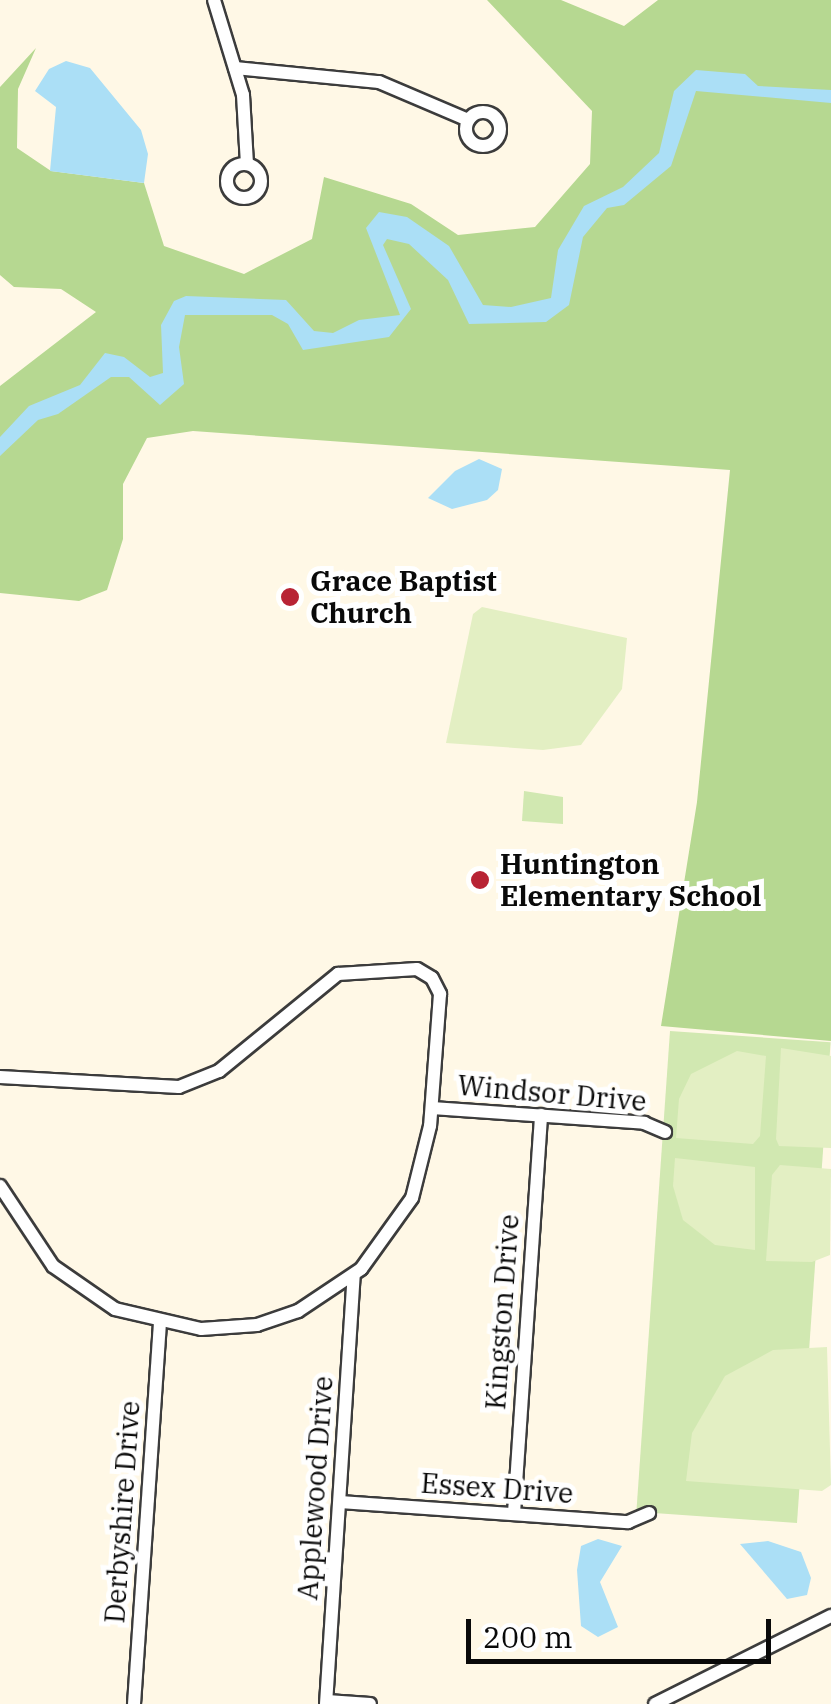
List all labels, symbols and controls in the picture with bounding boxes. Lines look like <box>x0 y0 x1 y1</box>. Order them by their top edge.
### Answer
place label: Grace Baptist Church <box>310 564 497 630</box>
marker: Grace Baptist Church <box>279 586 301 608</box>
place label: Huntington Elementary School <box>500 847 761 913</box>
marker: Huntington Elementary School <box>469 869 491 891</box>
street label: Windsor Drive <box>456 1068 648 1118</box>
street label: Kingston Drive <box>478 1213 526 1411</box>
street label: Applewood Drive <box>290 1375 340 1601</box>
street label: Derbyshire Drive <box>97 1400 147 1624</box>
street label: Essex Drive <box>420 1466 574 1510</box>
scale bar <box>471 1599 776 1661</box>
text: 200 m <box>483 1617 573 1656</box>

